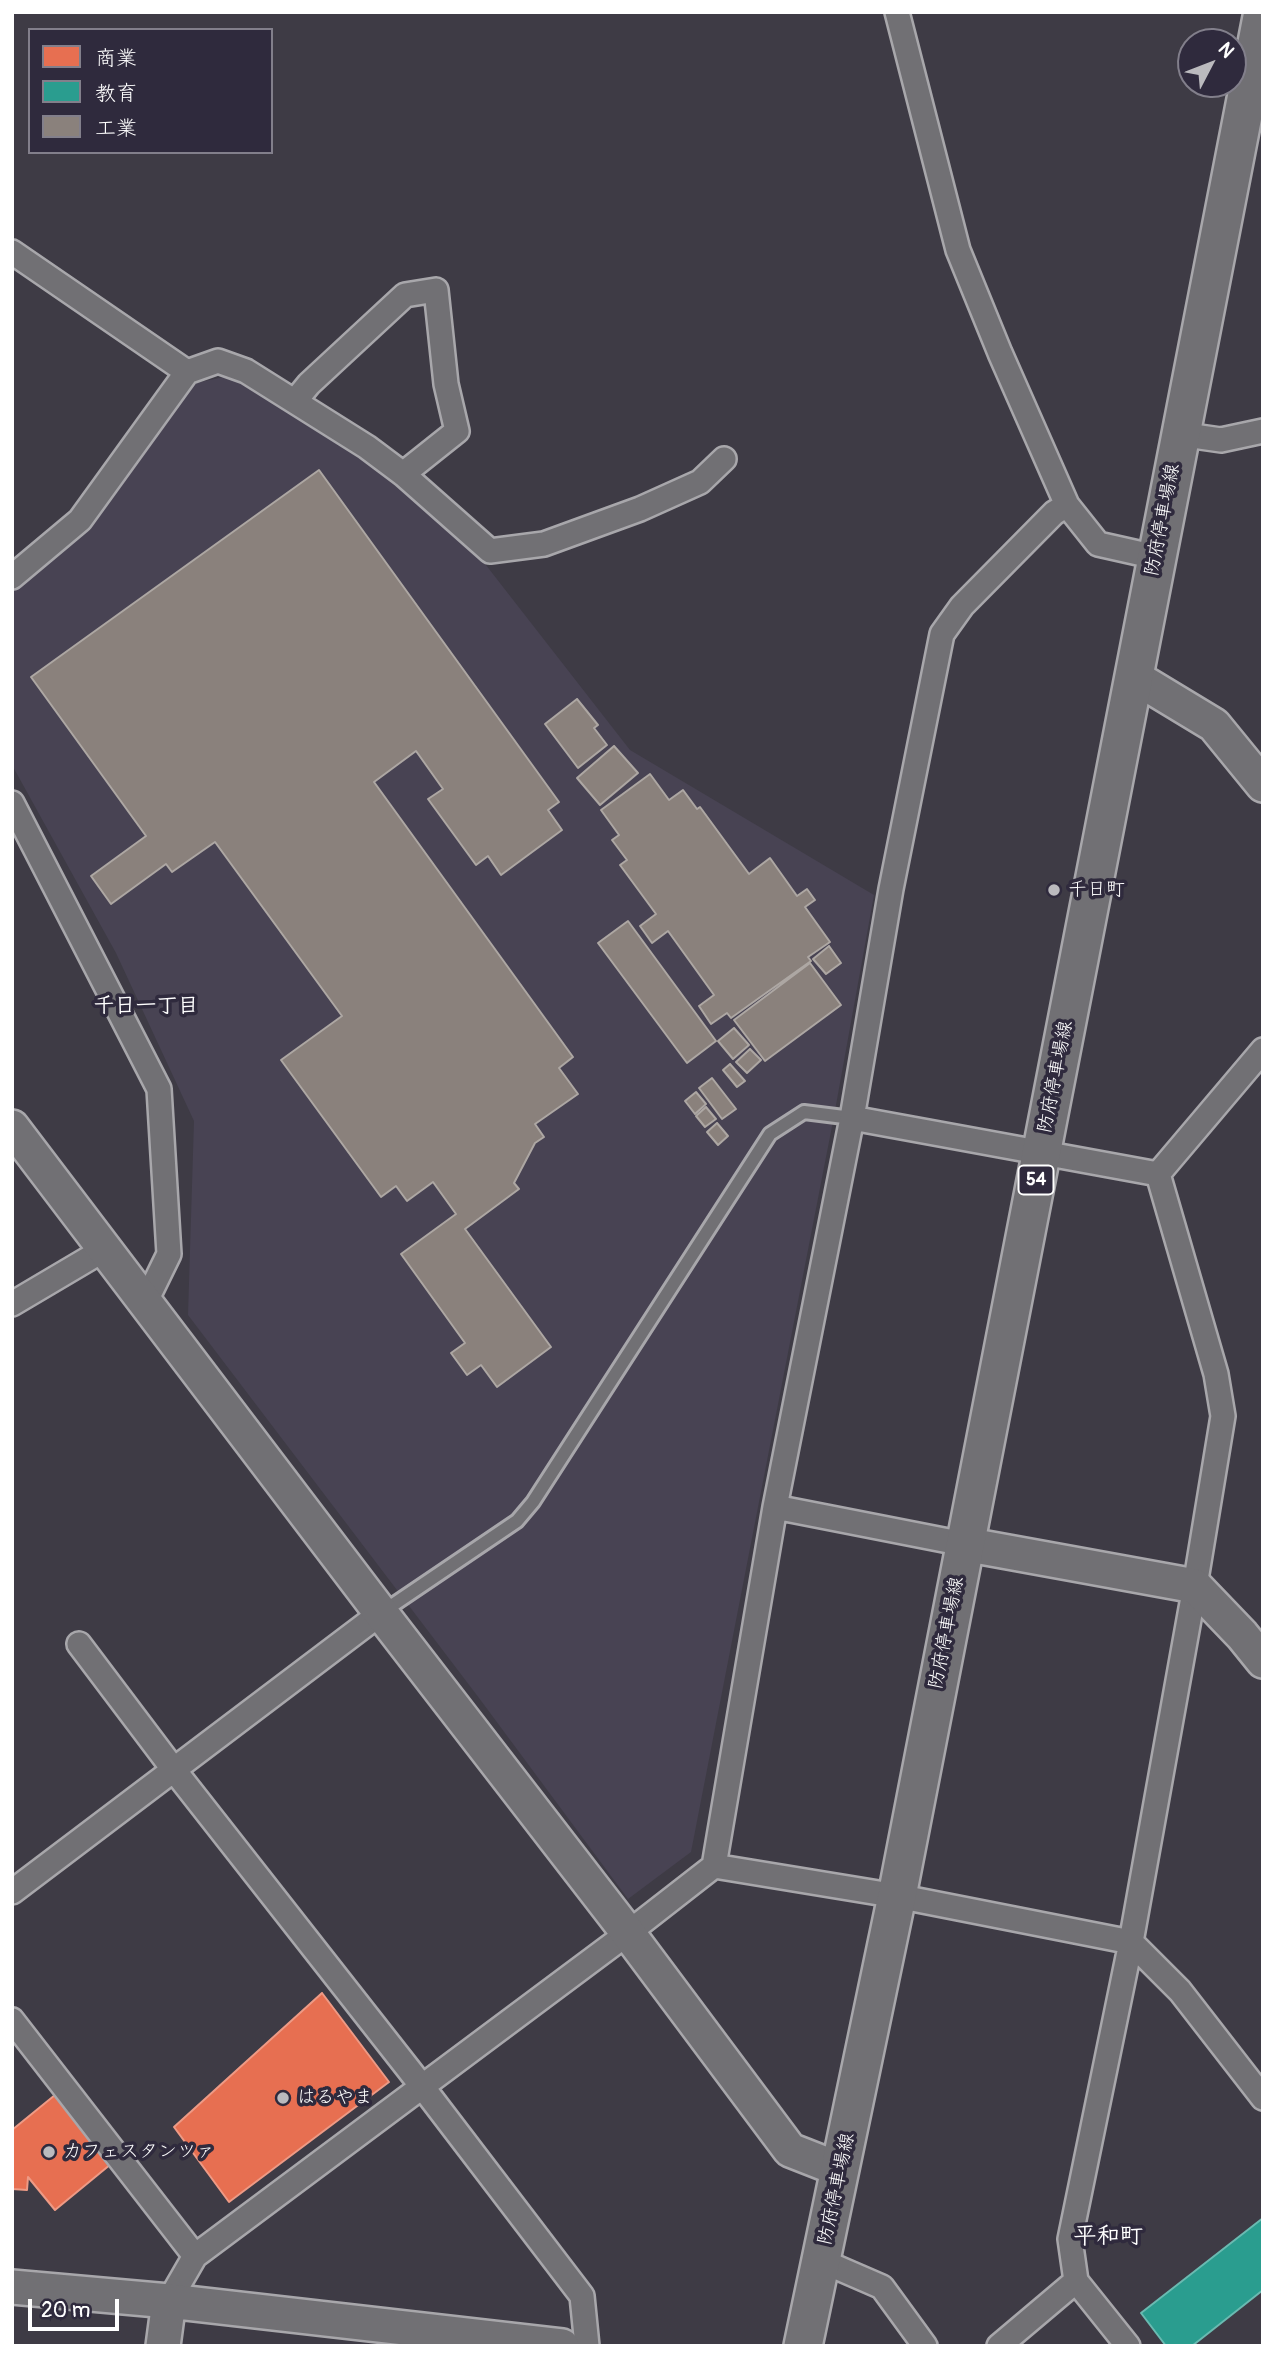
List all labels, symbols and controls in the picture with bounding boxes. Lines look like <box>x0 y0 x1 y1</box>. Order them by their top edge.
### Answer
legend <box>28 28 273 154</box>
north arrow <box>1177 28 1247 98</box>
text: N <box>1213 37 1239 63</box>
text: 商業 <box>95 45 137 72</box>
text: 教育 <box>95 80 137 107</box>
text: 工業 <box>95 115 137 142</box>
street label: 防府停車場線 <box>1141 462 1185 578</box>
place label: 千日町 <box>1068 879 1125 901</box>
marker: 千日町 <box>1046 882 1062 898</box>
district label: 千日一丁目 <box>94 994 198 1020</box>
street label: 防府停車場線 <box>1034 1019 1078 1135</box>
road number: 54 <box>1018 1166 1054 1195</box>
street label: 防府停車場線 <box>925 1575 969 1691</box>
place label: はるやま <box>297 2087 373 2109</box>
marker: はるやま <box>275 2090 291 2106</box>
street label: 防府停車場線 <box>814 2131 860 2247</box>
place label: カフェスタンツァ <box>63 2141 215 2163</box>
marker: カフェスタンツァ <box>41 2144 57 2160</box>
district label: 平和町 <box>1074 2223 1142 2251</box>
scale bar <box>32 2284 122 2328</box>
text: 20 m <box>41 2297 90 2324</box>

